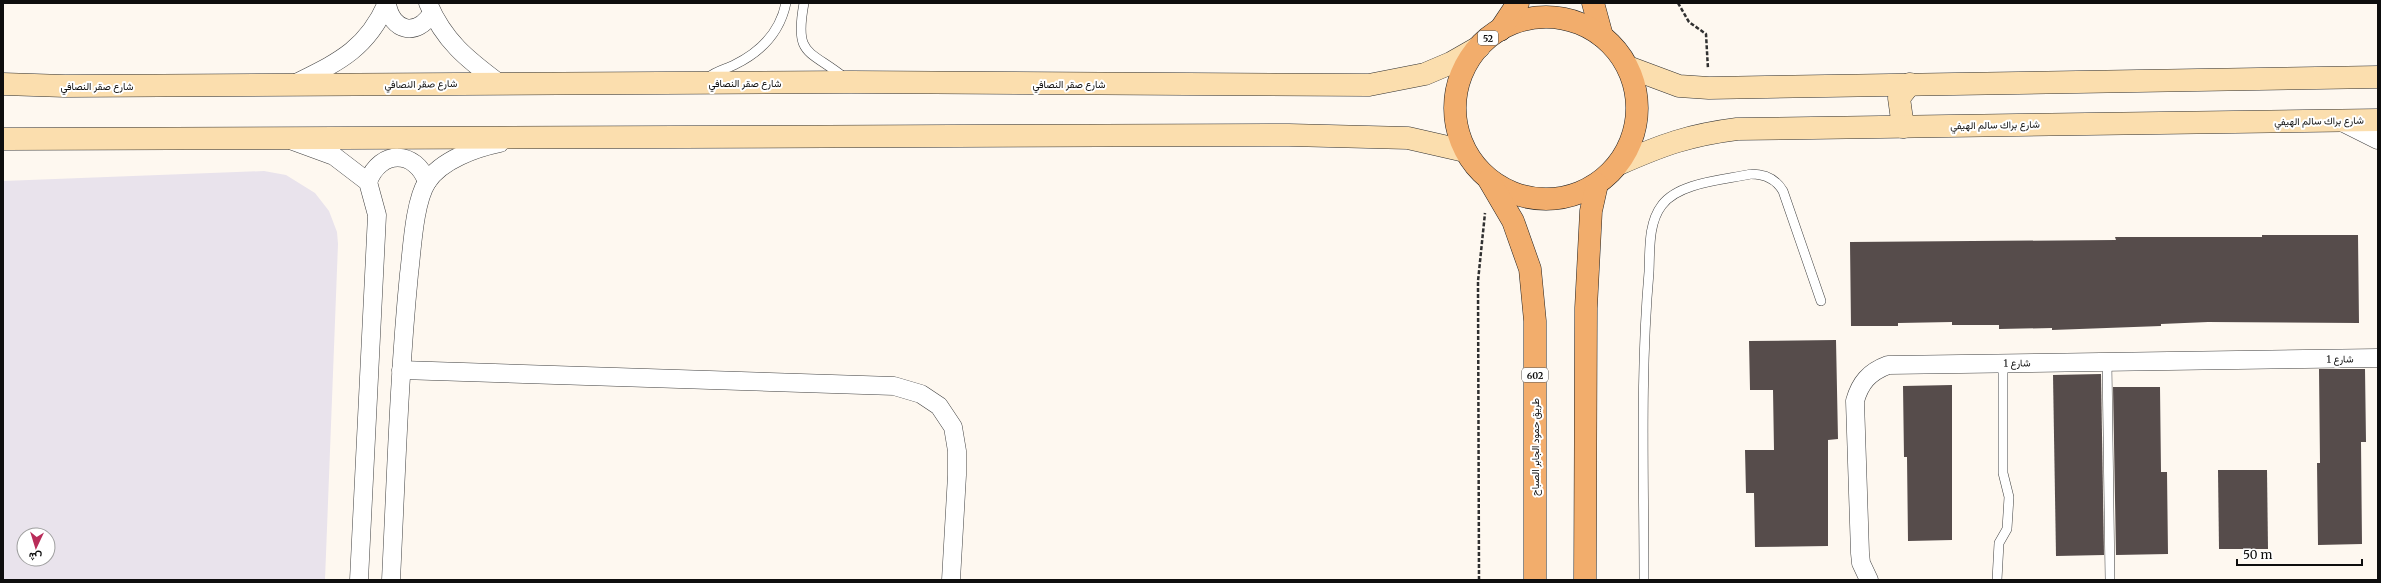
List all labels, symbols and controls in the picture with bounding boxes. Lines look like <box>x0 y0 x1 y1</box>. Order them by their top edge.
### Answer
road number: 52 <box>1478 31 1498 45</box>
street label: شارع صقر النصافي <box>384 77 458 93</box>
street label: شارع صقر النصافي <box>709 77 782 92</box>
street label: شارع صقر النصافي <box>1033 78 1106 93</box>
street label: شارع صقر النصافي <box>61 80 134 95</box>
street label: شارع براك سالم الهيفي <box>2274 114 2364 130</box>
street label: شارع براك سالم الهيفي <box>1950 118 2040 134</box>
street label: شارع 1 <box>2326 352 2354 366</box>
street label: شارع 1 <box>2003 356 2031 370</box>
road number: 602 <box>1522 368 1548 382</box>
street label: طريق حمود الجابر الصباح <box>1529 398 1542 496</box>
north arrow <box>16 527 56 567</box>
scale bar <box>2237 541 2362 567</box>
text: 50 m <box>2243 547 2272 562</box>
text: ش <box>28 550 42 564</box>

